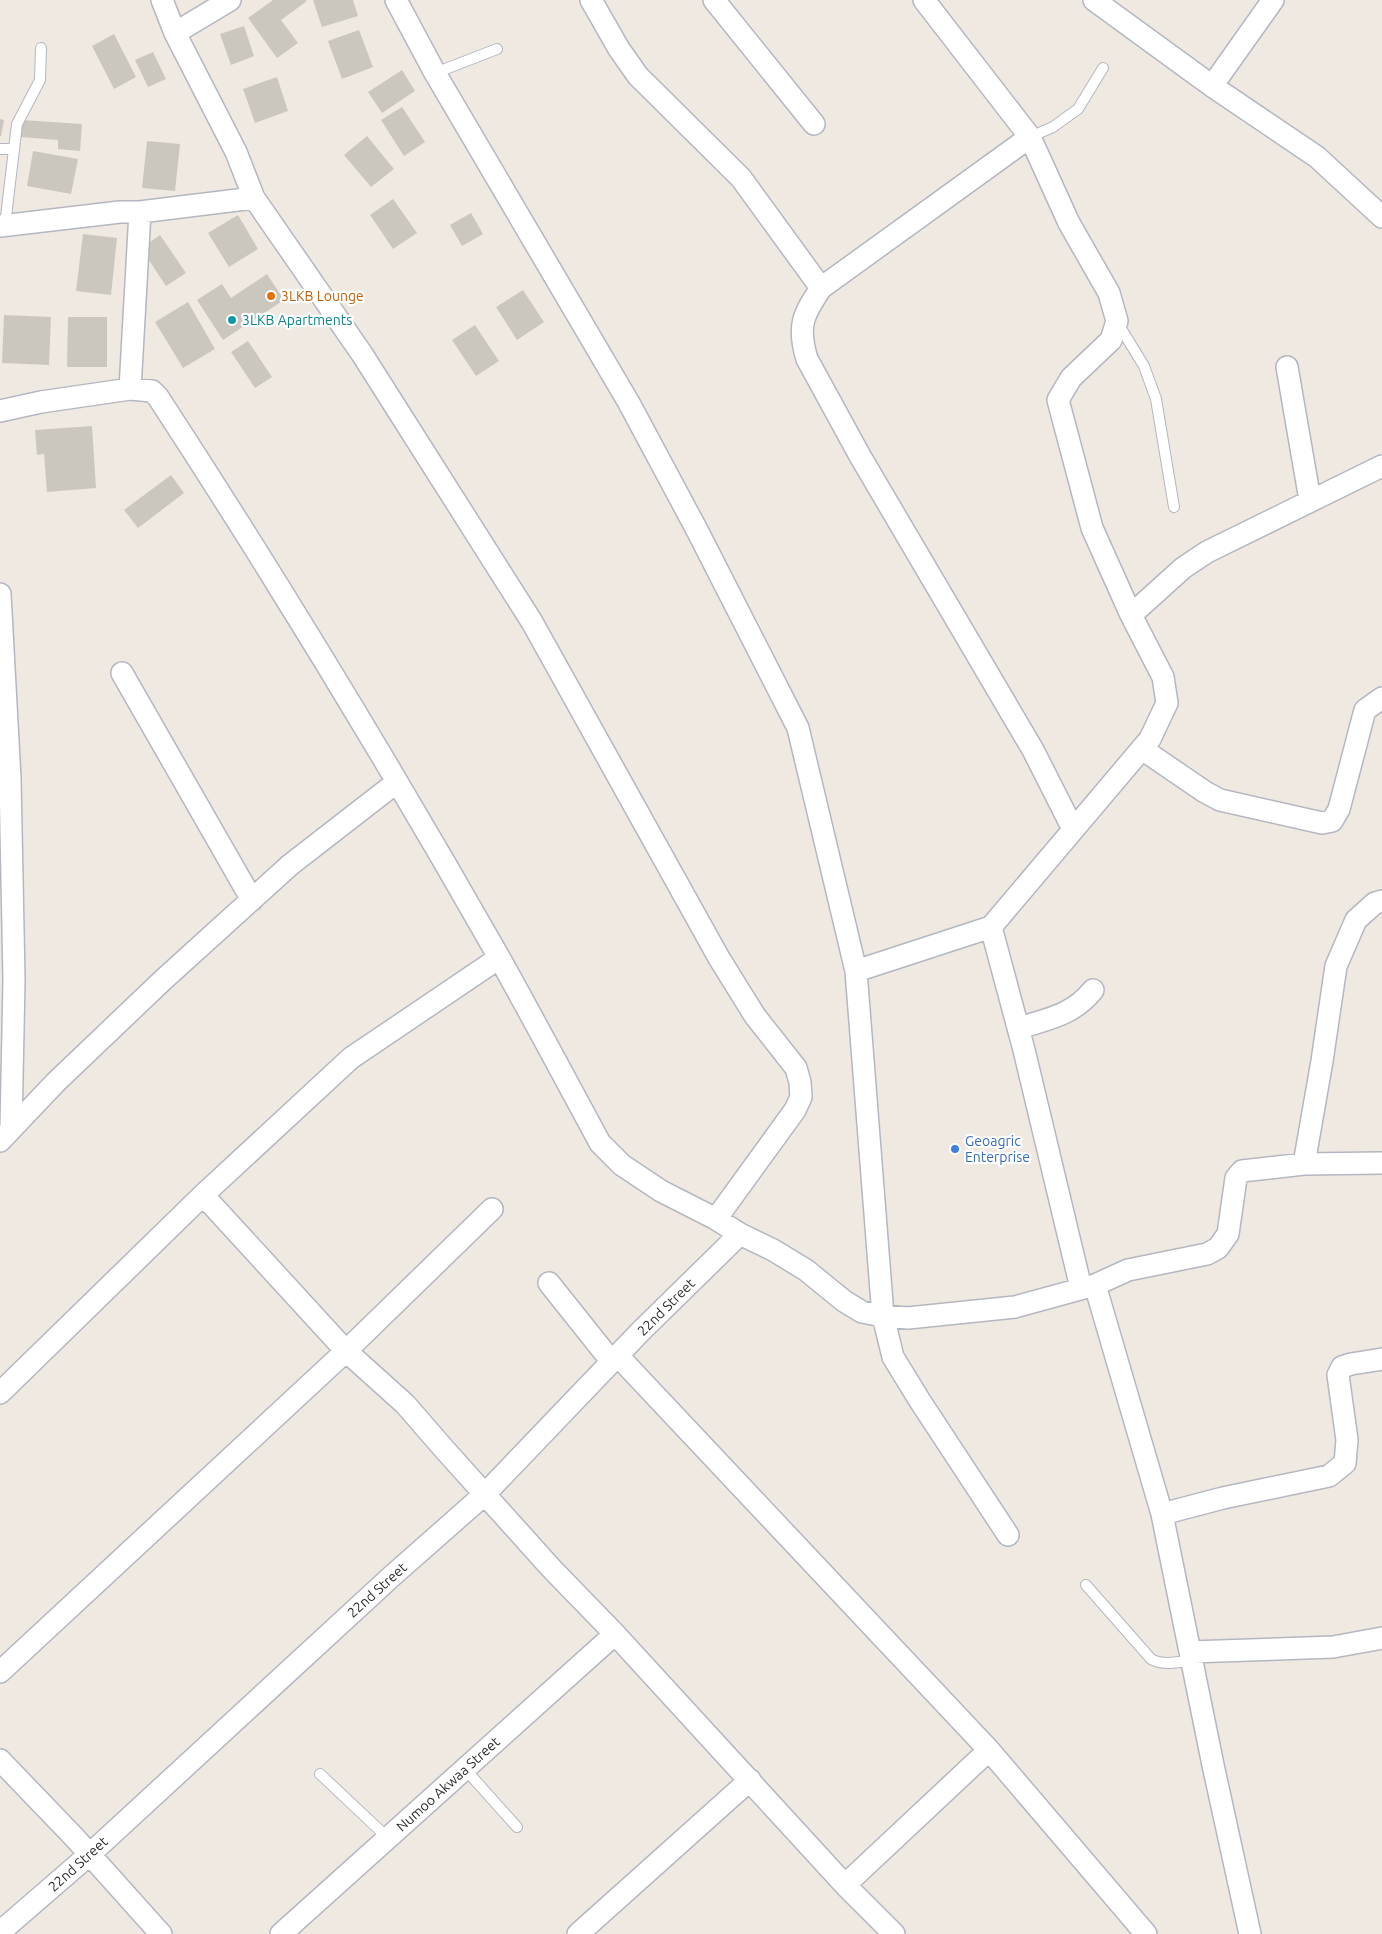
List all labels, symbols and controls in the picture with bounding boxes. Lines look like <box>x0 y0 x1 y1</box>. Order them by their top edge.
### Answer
place label: 3LKB Lounge <box>281 288 364 304</box>
marker: 3LKB Lounge <box>265 290 277 302</box>
place label: 3LKB Apartments <box>242 312 352 328</box>
marker: 3LKB Apartments <box>226 314 238 326</box>
place label: Geoagric Enterprise <box>965 1133 1030 1165</box>
marker: Geoagric Enterprise <box>949 1143 961 1155</box>
street label: 22nd Street <box>634 1275 698 1339</box>
street label: 22nd Street <box>344 1559 410 1621</box>
street label: Numoo Akwaa Street <box>393 1733 503 1835</box>
street label: 22nd Street <box>45 1833 111 1895</box>

